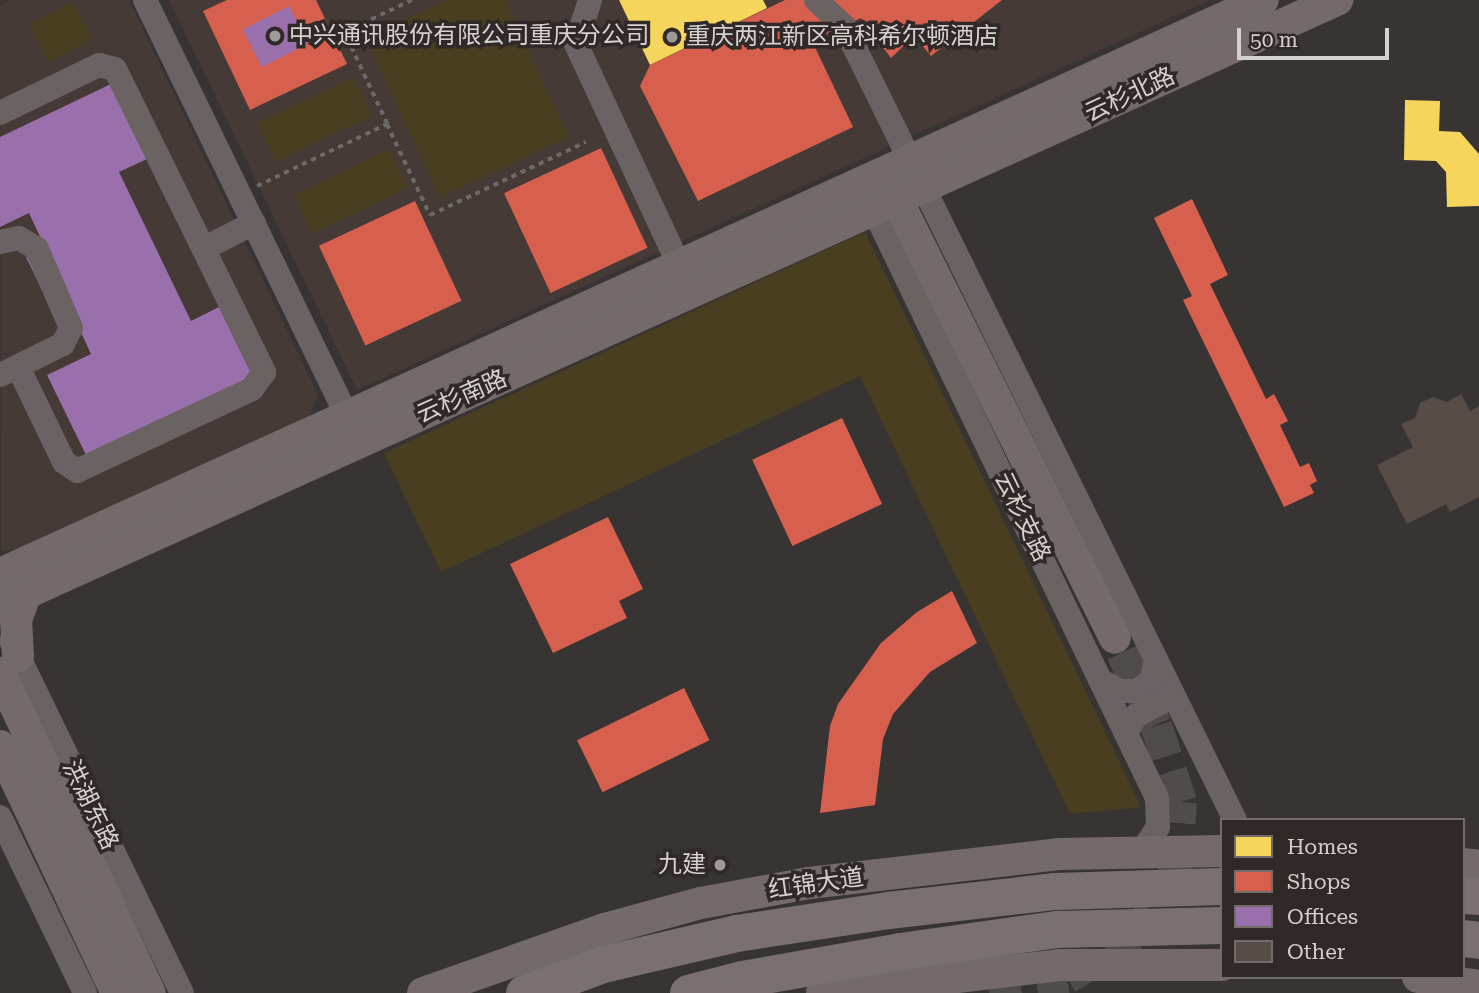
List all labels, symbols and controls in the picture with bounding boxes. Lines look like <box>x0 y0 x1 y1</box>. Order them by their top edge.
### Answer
scale bar <box>1241 14 1393 58</box>
place label: 中兴通讯股份有限公司重庆分公司 <box>289 22 649 50</box>
place label: 重庆两江新区高科希尔顿酒店 <box>686 23 998 51</box>
marker: 中兴通讯股份有限公司重庆分公司 <box>267 28 283 44</box>
text: 50 m <box>1250 28 1298 52</box>
marker: 重庆两江新区高科希尔顿酒店 <box>664 29 680 45</box>
street label: 云杉北路 <box>1080 62 1180 128</box>
street label: 云杉南路 <box>412 364 512 430</box>
street label: 云杉支路 <box>988 468 1056 566</box>
street label: 洪湖东路 <box>56 756 124 854</box>
legend <box>1220 818 1465 979</box>
text: Homes <box>1287 835 1358 859</box>
place label: 九建 <box>658 851 706 879</box>
marker: 九建 <box>712 857 728 873</box>
street label: 红锦大道 <box>766 863 866 905</box>
text: Shops <box>1287 870 1350 894</box>
text: Offices <box>1287 905 1358 929</box>
text: Other <box>1287 940 1345 964</box>

